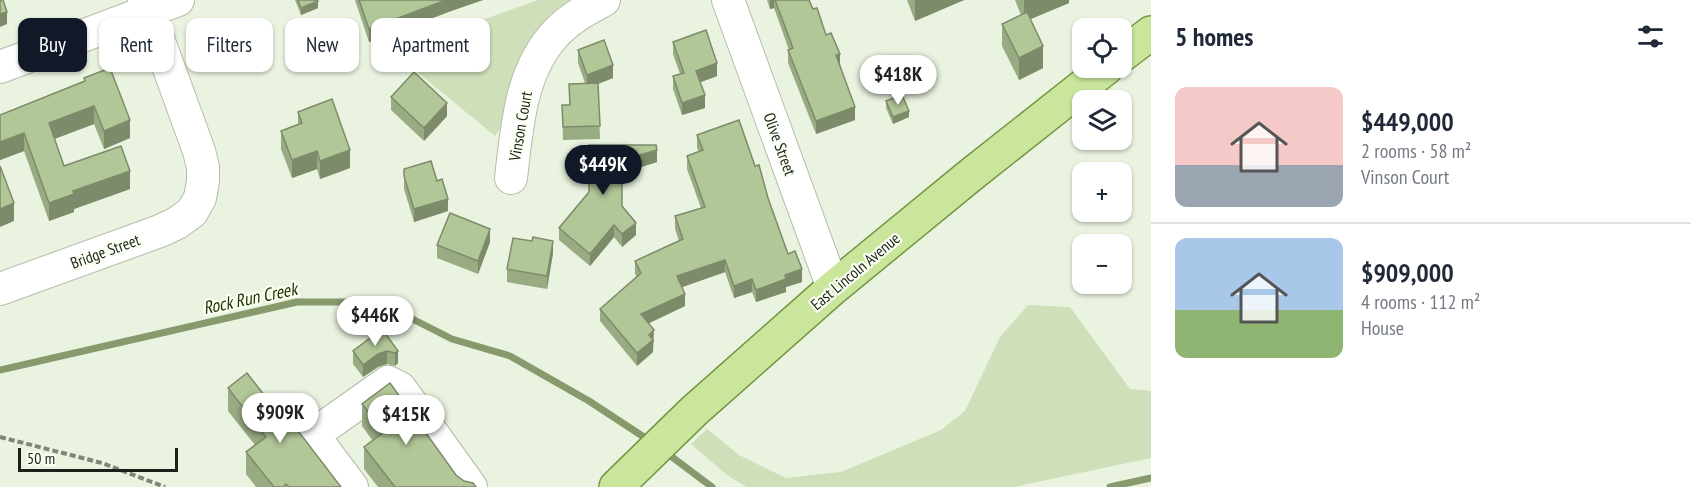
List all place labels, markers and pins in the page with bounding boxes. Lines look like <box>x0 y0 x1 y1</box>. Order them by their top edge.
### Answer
pin: $418K <box>856 55 940 106</box>
pin: $449K <box>561 145 645 196</box>
pin: $446K <box>333 296 417 347</box>
pin: $909K <box>238 393 322 444</box>
pin: $415K <box>364 395 448 446</box>

